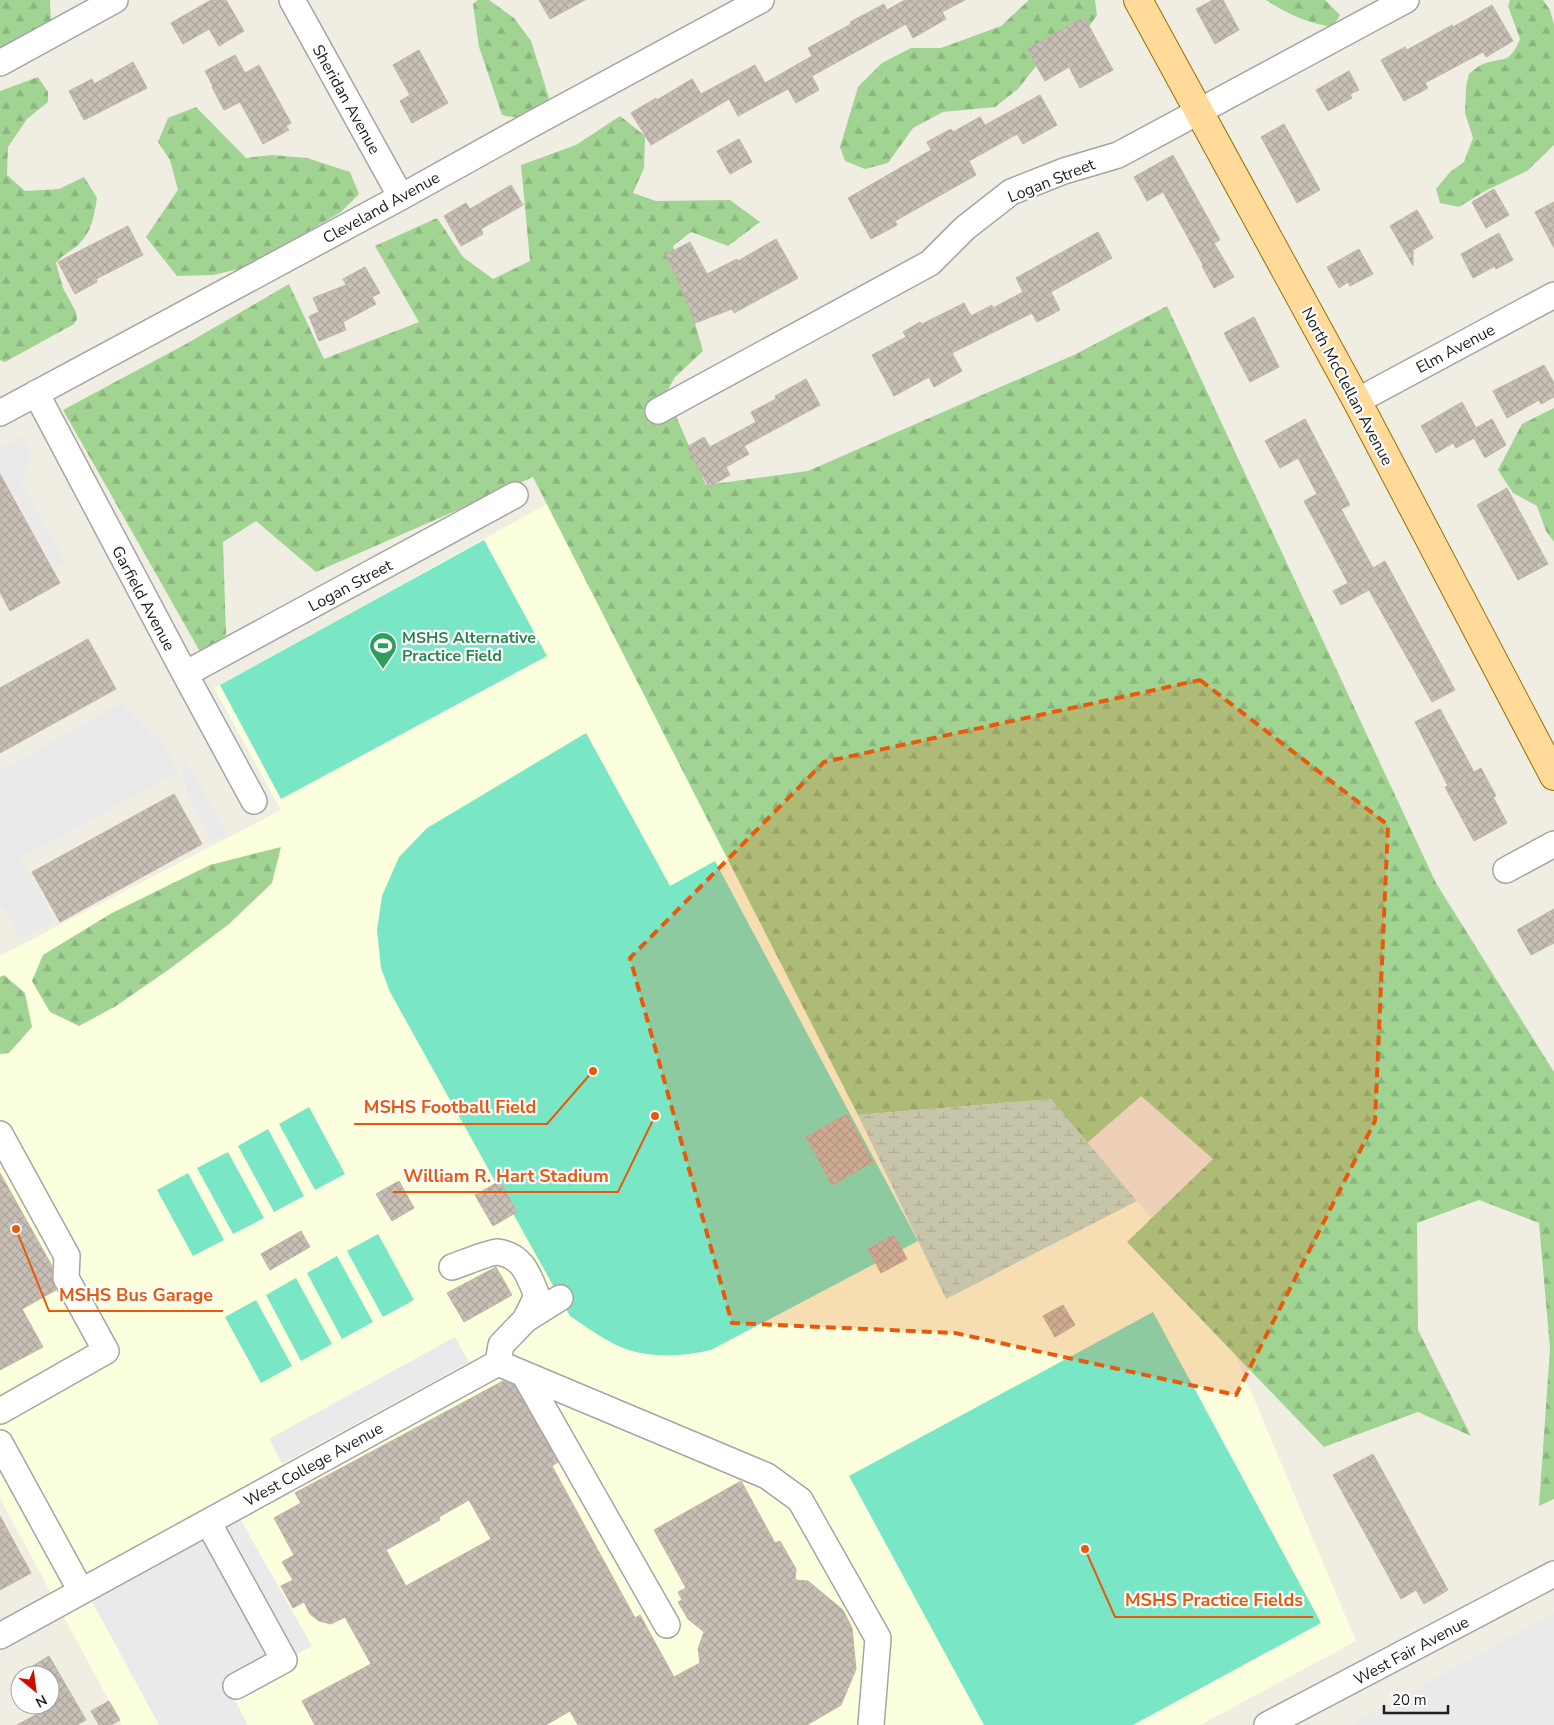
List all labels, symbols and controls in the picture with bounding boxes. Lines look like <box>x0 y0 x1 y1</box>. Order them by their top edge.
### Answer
street label: Sheridan Avenue <box>307 41 385 158</box>
street label: Logan Street <box>1005 153 1099 208</box>
street label: Cleveland Avenue <box>319 167 444 249</box>
street label: North McClellan Avenue <box>1296 303 1398 469</box>
street label: Elm Avenue <box>1412 319 1499 379</box>
street label: Garfield Avenue <box>106 542 180 655</box>
street label: Logan Street <box>305 554 397 617</box>
place label: MSHS Alternative Practice Field <box>402 627 536 667</box>
sports icon: MSHS Alternative Practice Field <box>368 631 398 670</box>
callout: MSHS Football Field <box>354 1091 547 1124</box>
text: MSHS Football Field <box>364 1095 536 1119</box>
callout: William R. Hart Stadium <box>393 1159 618 1192</box>
text: William R. Hart Stadium <box>403 1164 609 1188</box>
callout: MSHS Bus Garage <box>49 1278 223 1311</box>
text: MSHS Bus Garage <box>59 1283 213 1307</box>
street label: West College Avenue <box>240 1417 387 1512</box>
callout: MSHS Practice Fields <box>1115 1584 1313 1617</box>
text: MSHS Practice Fields <box>1125 1588 1303 1612</box>
street label: West Fair Avenue <box>1350 1611 1473 1691</box>
north arrow <box>10 1665 60 1715</box>
scale bar <box>1384 1682 1448 1714</box>
text: N <box>32 1690 50 1712</box>
text: 20 m <box>1392 1690 1427 1710</box>

